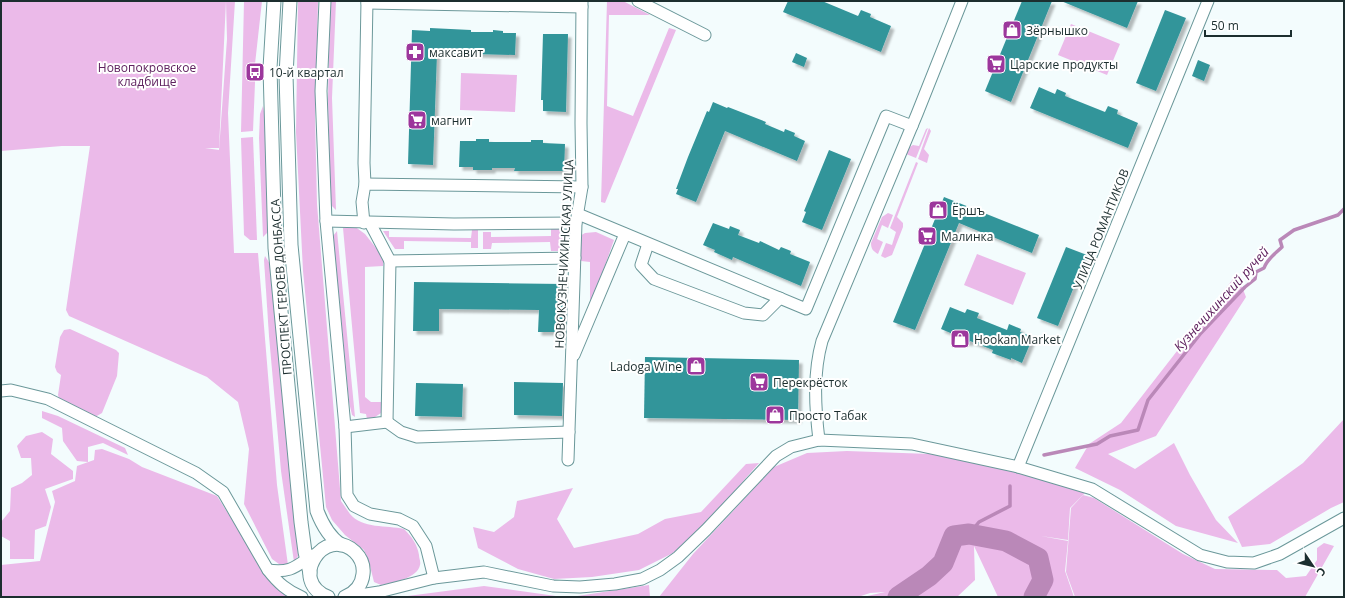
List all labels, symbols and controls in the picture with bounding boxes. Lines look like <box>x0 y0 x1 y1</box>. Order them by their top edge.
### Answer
scale bar <box>1205 12 1291 38</box>
text: 50 m <box>1211 17 1239 34</box>
shop icon: Зёрнышко <box>1001 19 1023 41</box>
place label: Зёрнышко <box>1026 22 1088 39</box>
pharmacy icon: максавит <box>404 41 426 63</box>
place label: максавит <box>429 44 484 61</box>
supermarket icon: Царские продукты <box>985 53 1007 75</box>
place label: Царские продукты <box>1010 56 1118 73</box>
park label: Новопокровское кладбище <box>98 59 196 90</box>
bus stop icon: 10-й квартал <box>244 61 266 83</box>
place label: 10-й квартал <box>269 64 344 81</box>
supermarket icon: магнит <box>406 109 428 131</box>
place label: магнит <box>431 112 473 129</box>
street label: НОВОКУЗНЕЧИХИНСКАЯ УЛИЦА <box>551 159 577 349</box>
street label: УЛИЦА РОМАНТИКОВ <box>1069 166 1133 292</box>
street label: ПРОСПЕКТ ГЕРОЕВ ДОНБАССА <box>266 198 296 376</box>
shop icon: Ёршъ <box>927 199 949 221</box>
place label: Ёршъ <box>952 202 985 219</box>
supermarket icon: Малинка <box>916 225 938 247</box>
place label: Малинка <box>941 228 993 245</box>
water label: Кузнечихинский ручей <box>1169 243 1273 355</box>
shop icon: Hookan Market <box>949 328 971 350</box>
place label: Hookan Market <box>974 331 1060 348</box>
shop icon: Ladoga Wine <box>685 355 707 377</box>
place label: Ladoga Wine <box>610 358 682 375</box>
supermarket icon: Перекрёсток <box>748 371 770 393</box>
place label: Перекрёсток <box>773 374 848 391</box>
shop icon: Просто Табак <box>764 404 786 426</box>
place label: Просто Табак <box>789 407 868 424</box>
north arrow <box>1293 546 1333 586</box>
text: С <box>1313 565 1330 579</box>

